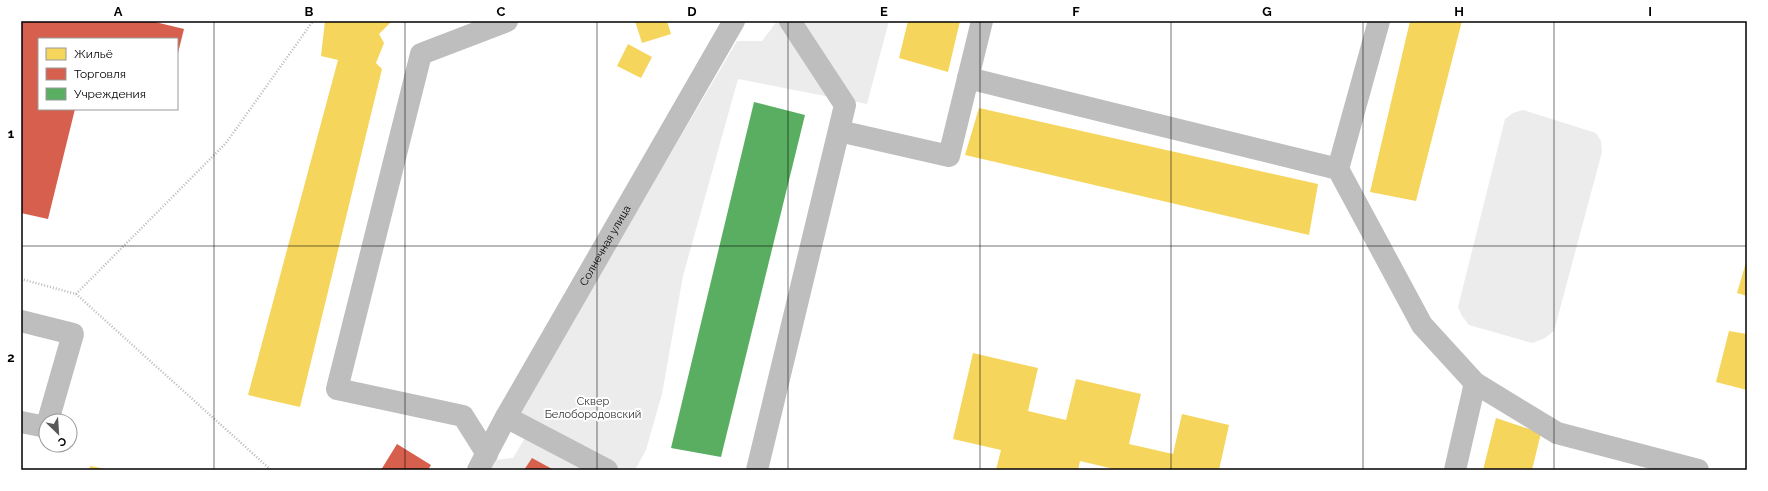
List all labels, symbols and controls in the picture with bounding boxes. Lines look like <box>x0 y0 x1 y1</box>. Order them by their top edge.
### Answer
text: A <box>114 4 123 19</box>
text: B <box>305 4 314 19</box>
text: C <box>497 4 506 19</box>
text: D <box>687 4 697 19</box>
text: E <box>880 4 888 19</box>
text: F <box>1072 4 1080 19</box>
text: G <box>1262 4 1272 19</box>
text: H <box>1454 4 1464 19</box>
text: I <box>1648 4 1652 19</box>
legend <box>38 38 178 110</box>
text: Жильё <box>74 47 113 61</box>
text: Торговля <box>74 67 126 81</box>
text: Учреждения <box>74 87 146 101</box>
text: 1 <box>8 126 15 141</box>
street label: Солнечная улица <box>577 203 633 288</box>
text: 2 <box>7 350 15 365</box>
park label: Сквер Белобородовский <box>545 395 641 421</box>
north arrow <box>38 413 78 453</box>
text: С <box>55 434 68 449</box>

